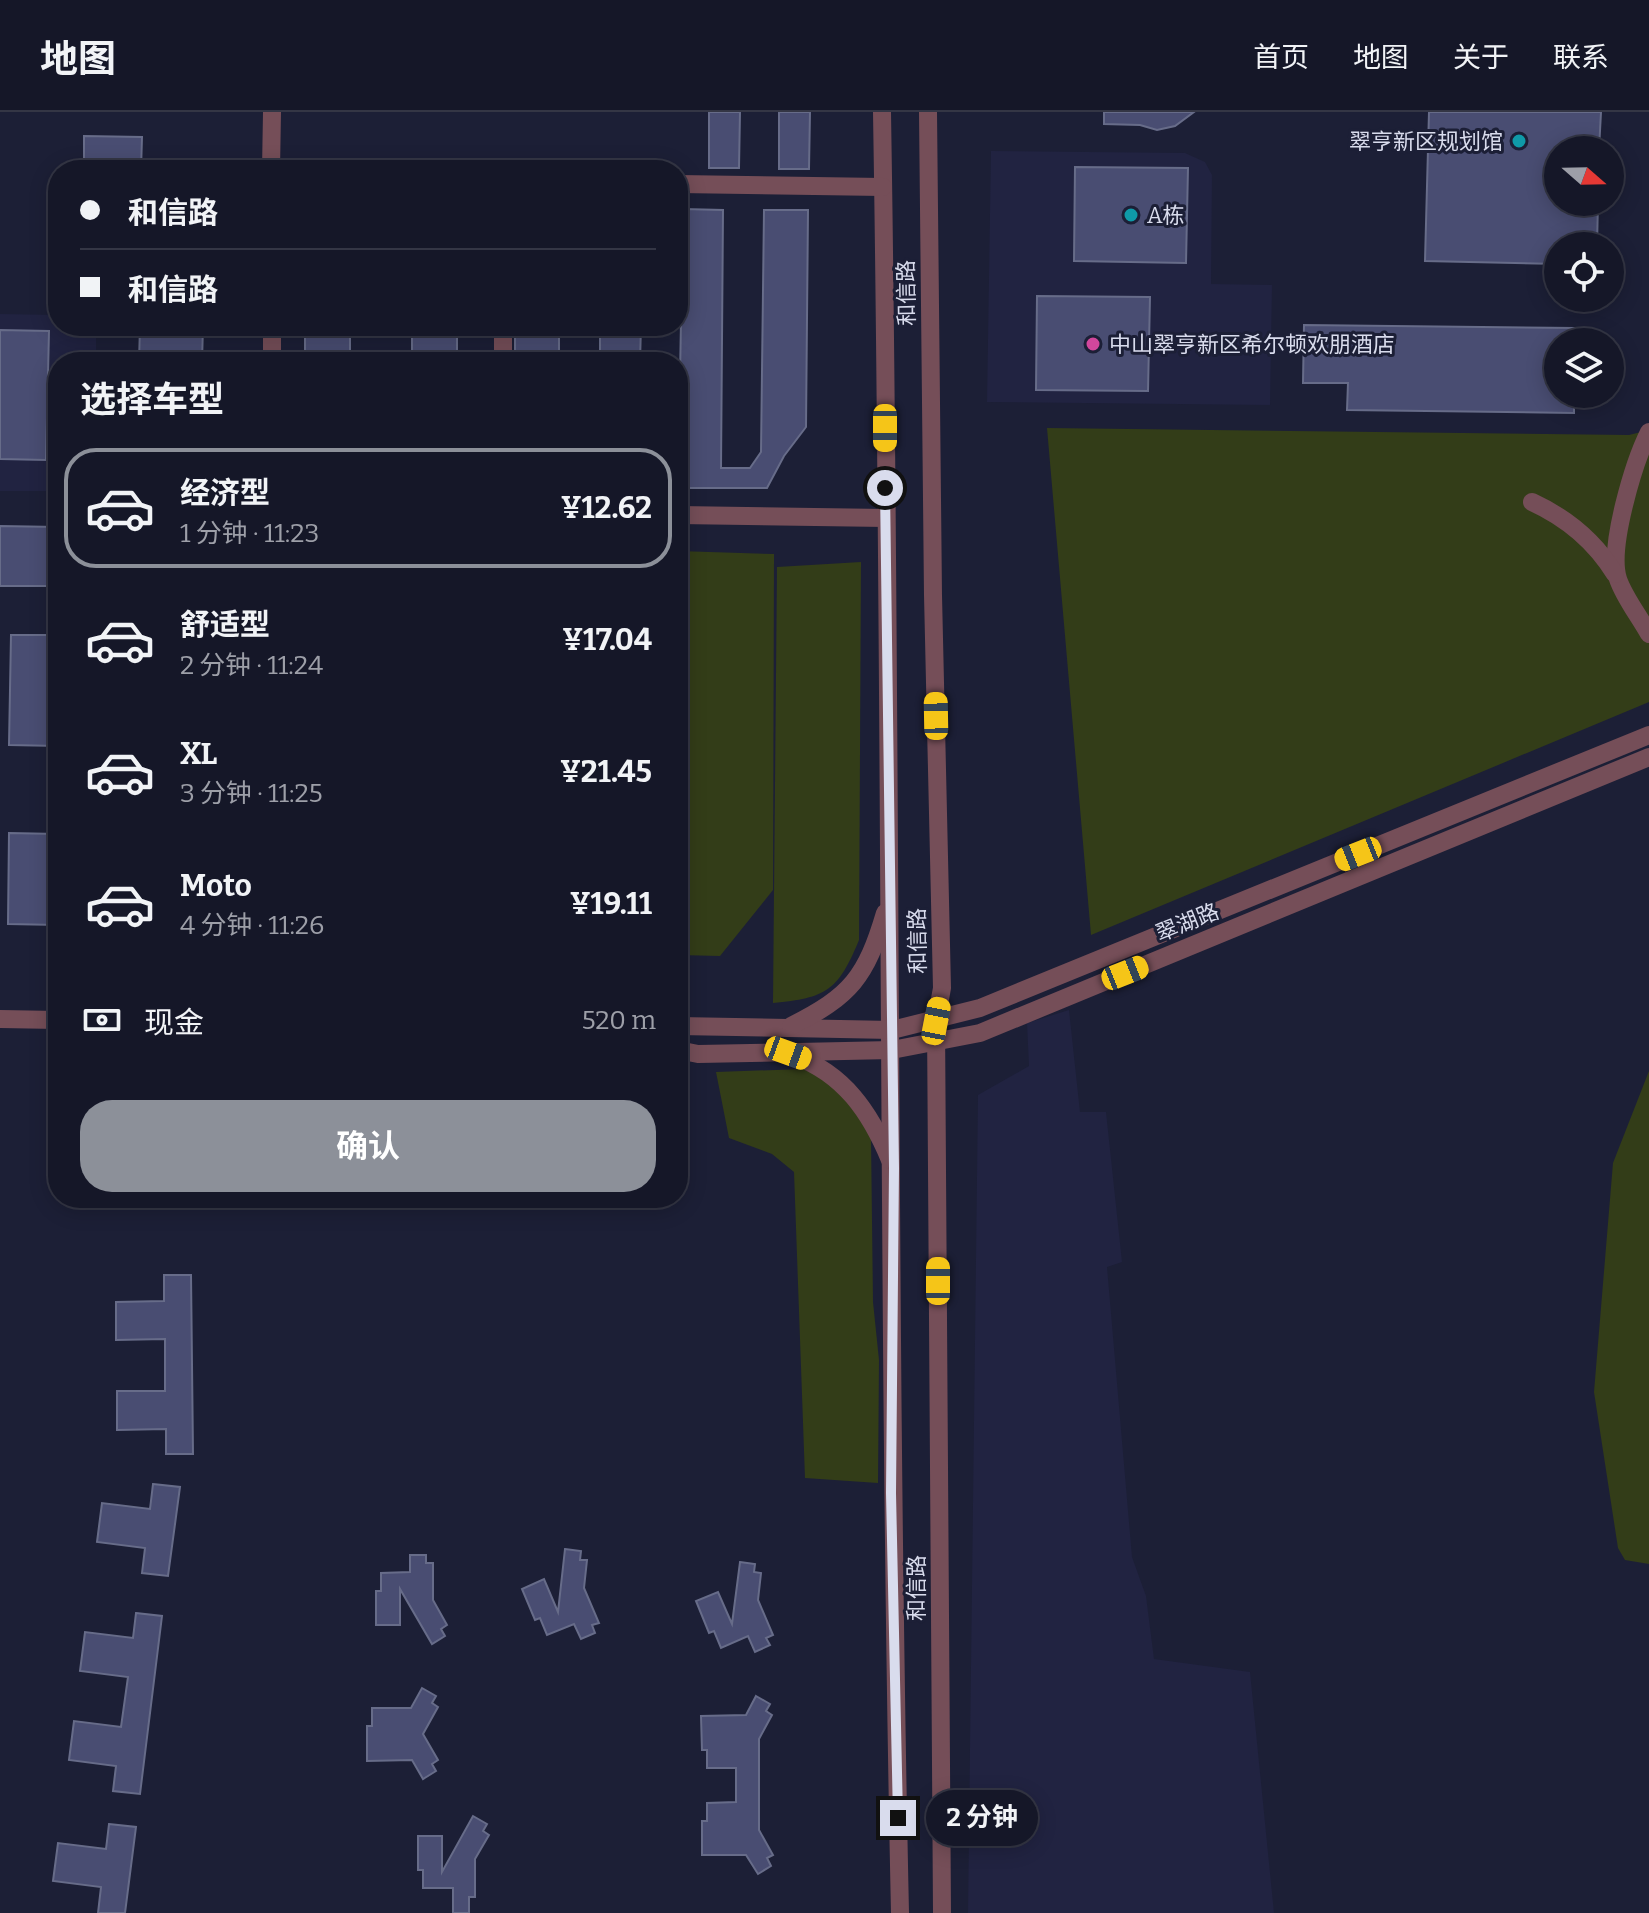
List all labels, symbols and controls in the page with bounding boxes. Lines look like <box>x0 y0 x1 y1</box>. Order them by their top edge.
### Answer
text: 地图 <box>40 36 116 82</box>
text: 首页 <box>1253 41 1309 74</box>
text: 地图 <box>1353 41 1409 74</box>
text: 关于 <box>1453 41 1509 74</box>
text: 联系 <box>1553 41 1609 74</box>
place label: 翠亨新区规划馆 <box>1349 128 1503 155</box>
marker: 翠亨新区规划馆 <box>1510 132 1528 150</box>
north arrow <box>1544 136 1624 216</box>
map controls <box>1544 136 1624 408</box>
text: 和信路 <box>128 195 218 231</box>
place label: A栋 <box>1147 202 1185 229</box>
marker: A栋 <box>1122 206 1140 224</box>
button: locate <box>1544 232 1624 312</box>
street label: 和信路 <box>892 260 921 326</box>
text: 和信路 <box>128 272 218 308</box>
button: layers <box>1544 328 1624 408</box>
place label: 中山翠亨新区希尔顿欢朋酒店 <box>1109 331 1395 358</box>
marker: 中山翠亨新区希尔顿欢朋酒店 <box>1084 335 1102 353</box>
text: 选择车型 <box>80 378 224 422</box>
car <box>873 404 897 452</box>
route start <box>867 470 903 506</box>
icon: car <box>84 472 156 544</box>
text: 经济型 <box>180 475 270 511</box>
text: ¥12.62 <box>561 490 652 526</box>
text: 1 分钟 · 11:23 <box>180 518 319 549</box>
icon: car <box>84 604 156 676</box>
text: 舒适型 <box>180 607 270 643</box>
text: ¥17.04 <box>562 622 652 658</box>
text: 2 分钟 · 11:24 <box>180 650 323 681</box>
car <box>924 692 948 740</box>
icon: car <box>84 736 156 808</box>
text: XL <box>180 736 217 772</box>
text: ¥21.45 <box>560 754 652 790</box>
text: 3 分钟 · 11:25 <box>180 778 323 809</box>
car <box>1331 834 1385 874</box>
icon: car <box>84 868 156 940</box>
text: Moto <box>180 868 252 904</box>
text: ¥19.11 <box>570 886 652 922</box>
street label: 翠湖路 <box>1152 898 1223 947</box>
street label: 和信路 <box>903 908 932 974</box>
text: 4 分钟 · 11:26 <box>180 910 324 941</box>
car <box>1098 953 1152 993</box>
car <box>920 995 952 1047</box>
icon: cash <box>80 998 124 1042</box>
text: 现金 <box>144 1005 204 1041</box>
text: 520 m <box>582 1005 656 1036</box>
car <box>761 1034 815 1072</box>
button: 确认 <box>80 1100 656 1192</box>
car <box>926 1257 950 1305</box>
street label: 和信路 <box>903 1555 930 1621</box>
callout: 2 分钟 <box>926 1790 1038 1846</box>
route end <box>880 1800 916 1836</box>
text: 2 分钟 <box>946 1802 1018 1833</box>

